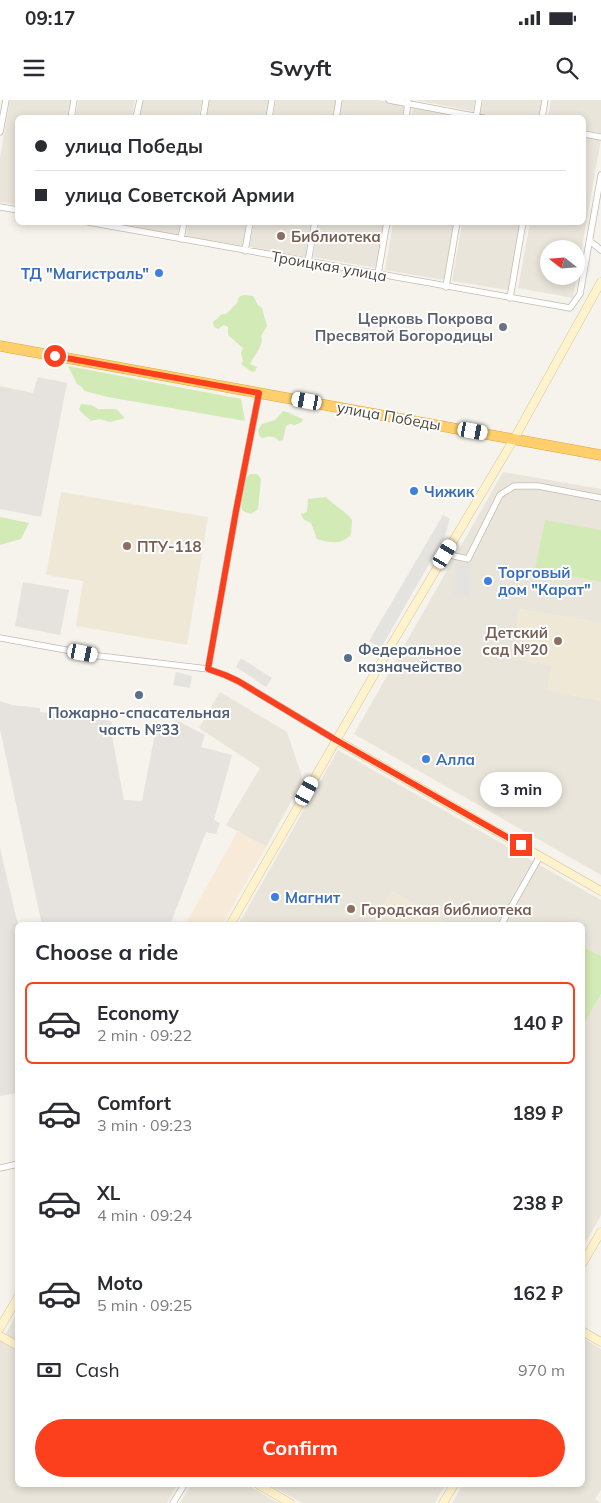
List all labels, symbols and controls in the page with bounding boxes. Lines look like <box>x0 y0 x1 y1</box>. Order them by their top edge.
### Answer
text: 09:17 <box>25 6 75 30</box>
icon: menu <box>20 54 48 82</box>
text: Swyft <box>270 54 331 82</box>
icon: search <box>553 54 581 82</box>
text: улица Победы <box>65 134 203 158</box>
text: улица Советской Армии <box>65 183 295 207</box>
place label: Библиотека <box>291 227 381 246</box>
marker: Библиотека <box>275 230 287 242</box>
north arrow <box>540 240 585 285</box>
map controls <box>540 240 585 285</box>
street label: Троицкая улица <box>270 246 388 286</box>
place label: ТД "Магистраль" <box>21 264 149 283</box>
marker: ТД "Магистраль" <box>153 267 165 279</box>
place label: Церковь Покрова Пресвятой Богородицы <box>315 309 493 345</box>
marker: Церковь Покрова Пресвятой Богородицы <box>497 321 509 333</box>
route start <box>44 345 66 367</box>
car <box>290 391 323 411</box>
street label: улица Победы <box>336 398 442 434</box>
car <box>456 421 489 441</box>
place label: Чижик <box>424 482 475 501</box>
marker: Чижик <box>408 485 420 497</box>
place label: ПТУ-118 <box>137 537 202 556</box>
car <box>430 537 459 571</box>
marker: ПТУ-118 <box>121 540 133 552</box>
place label: Торговый дом "Карат" <box>498 563 591 599</box>
marker: Торговый дом "Карат" <box>482 575 494 587</box>
place label: Детский сад №20 <box>482 623 548 659</box>
marker: Детский сад №20 <box>552 635 564 647</box>
place label: Федеральное казначейство <box>358 640 462 676</box>
car <box>66 643 99 663</box>
marker: Федеральное казначейство <box>342 652 354 664</box>
marker: Пожарно-спасательная часть №33 <box>133 689 145 701</box>
place label: Пожарно-спасательная часть №33 <box>48 703 230 739</box>
place label: Алла <box>436 750 475 769</box>
marker: Алла <box>420 753 432 765</box>
callout: 3 min <box>480 772 562 808</box>
car <box>293 774 320 808</box>
text: 3 min <box>500 779 542 799</box>
route end <box>510 834 532 856</box>
place label: Магнит <box>285 888 341 907</box>
marker: Магнит <box>269 891 281 903</box>
place label: Городская библиотека <box>361 900 532 919</box>
marker: Городская библиотека <box>345 903 357 915</box>
text: Choose a ride <box>35 938 178 966</box>
icon: car <box>37 1001 82 1046</box>
text: Economy <box>97 1001 179 1025</box>
text: 140 ₽ <box>512 1011 563 1035</box>
text: 2 min · 09:22 <box>97 1025 192 1045</box>
icon: car <box>37 1091 82 1136</box>
text: Comfort <box>97 1091 171 1115</box>
text: 189 ₽ <box>512 1101 563 1125</box>
text: 3 min · 09:23 <box>97 1115 192 1135</box>
icon: car <box>37 1181 82 1226</box>
text: XL <box>97 1181 120 1205</box>
text: 238 ₽ <box>512 1191 563 1215</box>
text: 4 min · 09:24 <box>97 1205 192 1225</box>
icon: car <box>37 1271 82 1316</box>
text: Moto <box>97 1271 143 1295</box>
text: 162 ₽ <box>512 1281 563 1305</box>
text: 5 min · 09:25 <box>97 1295 192 1315</box>
icon: cash <box>35 1356 63 1384</box>
text: Cash <box>75 1358 120 1382</box>
text: 970 m <box>518 1360 565 1380</box>
button: Confirm <box>35 1419 565 1477</box>

